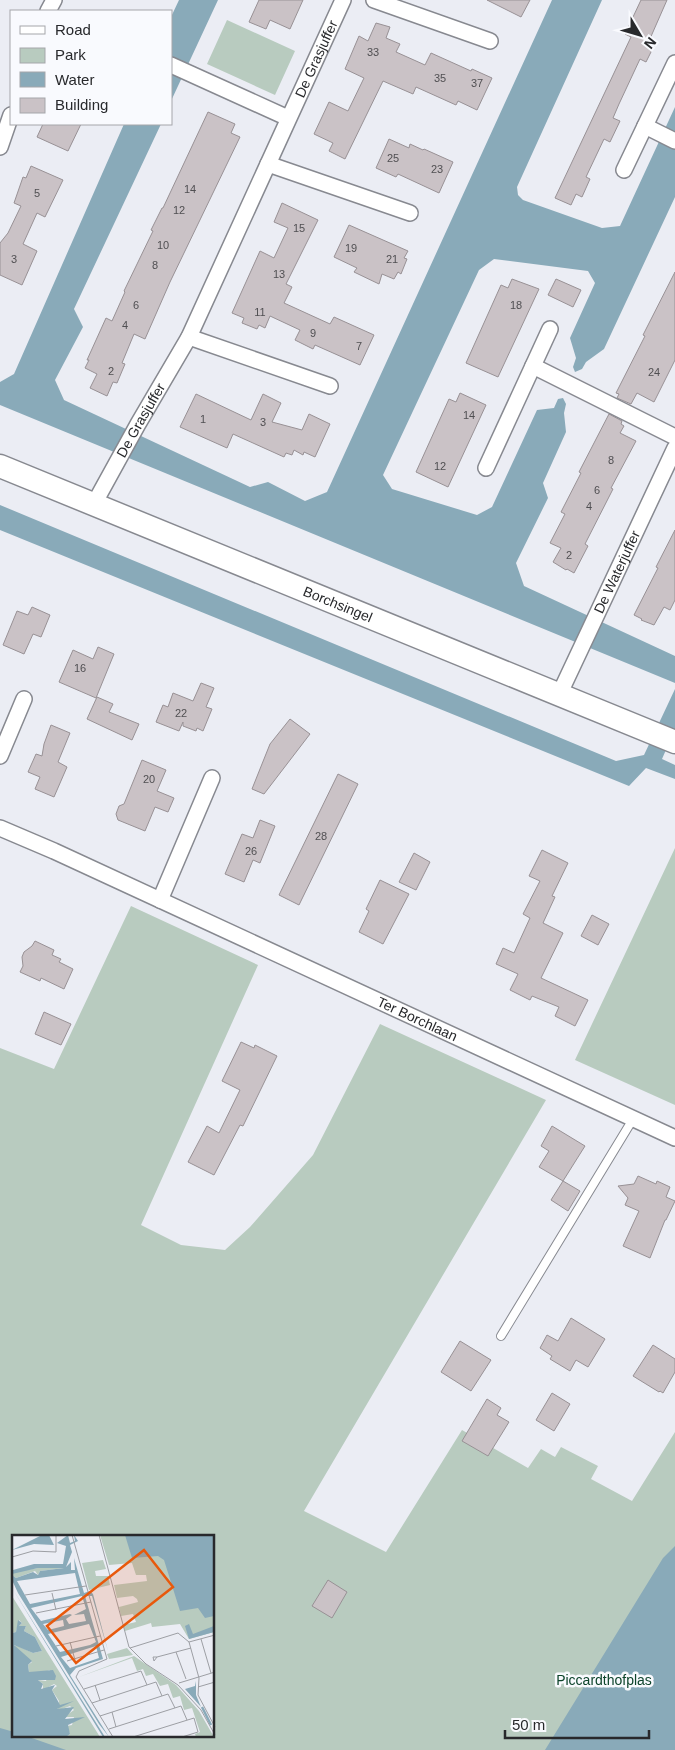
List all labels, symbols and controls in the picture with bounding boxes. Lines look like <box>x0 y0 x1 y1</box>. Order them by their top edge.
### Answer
legend <box>10 10 172 125</box>
north arrow <box>615 10 665 60</box>
street label: De Grasjuffer <box>292 17 341 100</box>
text: Road <box>55 21 91 38</box>
text: N <box>641 34 660 52</box>
text: Park <box>55 46 86 63</box>
house number: 33 <box>367 46 379 58</box>
text: Water <box>55 71 94 88</box>
house number: 35 <box>434 72 446 84</box>
house number: 37 <box>471 77 483 89</box>
text: Building <box>55 96 108 113</box>
house number: 25 <box>387 152 399 164</box>
house number: 23 <box>431 163 443 175</box>
house number: 14 <box>184 183 196 195</box>
house number: 5 <box>34 187 40 199</box>
house number: 12 <box>173 204 185 216</box>
house number: 15 <box>293 222 305 234</box>
house number: 10 <box>157 239 169 251</box>
house number: 19 <box>345 242 357 254</box>
house number: 3 <box>11 253 17 265</box>
house number: 21 <box>386 253 398 265</box>
house number: 8 <box>152 259 158 271</box>
house number: 13 <box>273 268 285 280</box>
house number: 6 <box>133 299 139 311</box>
house number: 18 <box>510 299 522 311</box>
house number: 11 <box>254 306 266 318</box>
house number: 4 <box>122 319 128 331</box>
house number: 9 <box>310 327 316 339</box>
house number: 7 <box>356 340 362 352</box>
house number: 2 <box>108 365 114 377</box>
house number: 24 <box>648 366 660 378</box>
street label: De Grasjuffer <box>113 380 168 460</box>
house number: 14 <box>463 409 475 421</box>
house number: 1 <box>200 413 206 425</box>
house number: 3 <box>260 416 266 428</box>
house number: 8 <box>608 454 614 466</box>
house number: 12 <box>434 460 446 472</box>
house number: 6 <box>594 484 600 496</box>
house number: 4 <box>586 500 592 512</box>
street label: De Waterjuffer <box>591 528 643 616</box>
house number: 2 <box>566 549 572 561</box>
street label: Borchsingel <box>301 583 375 625</box>
house number: 16 <box>74 662 86 674</box>
house number: 22 <box>175 707 187 719</box>
house number: 20 <box>143 773 155 785</box>
house number: 28 <box>315 830 327 842</box>
house number: 26 <box>245 845 257 857</box>
street label: Ter Borchlaan <box>375 994 460 1044</box>
inset map <box>12 1535 215 1738</box>
park label: Piccardthofplas <box>556 1672 652 1688</box>
scale bar <box>505 1708 649 1740</box>
text: 50 m <box>512 1716 545 1733</box>

